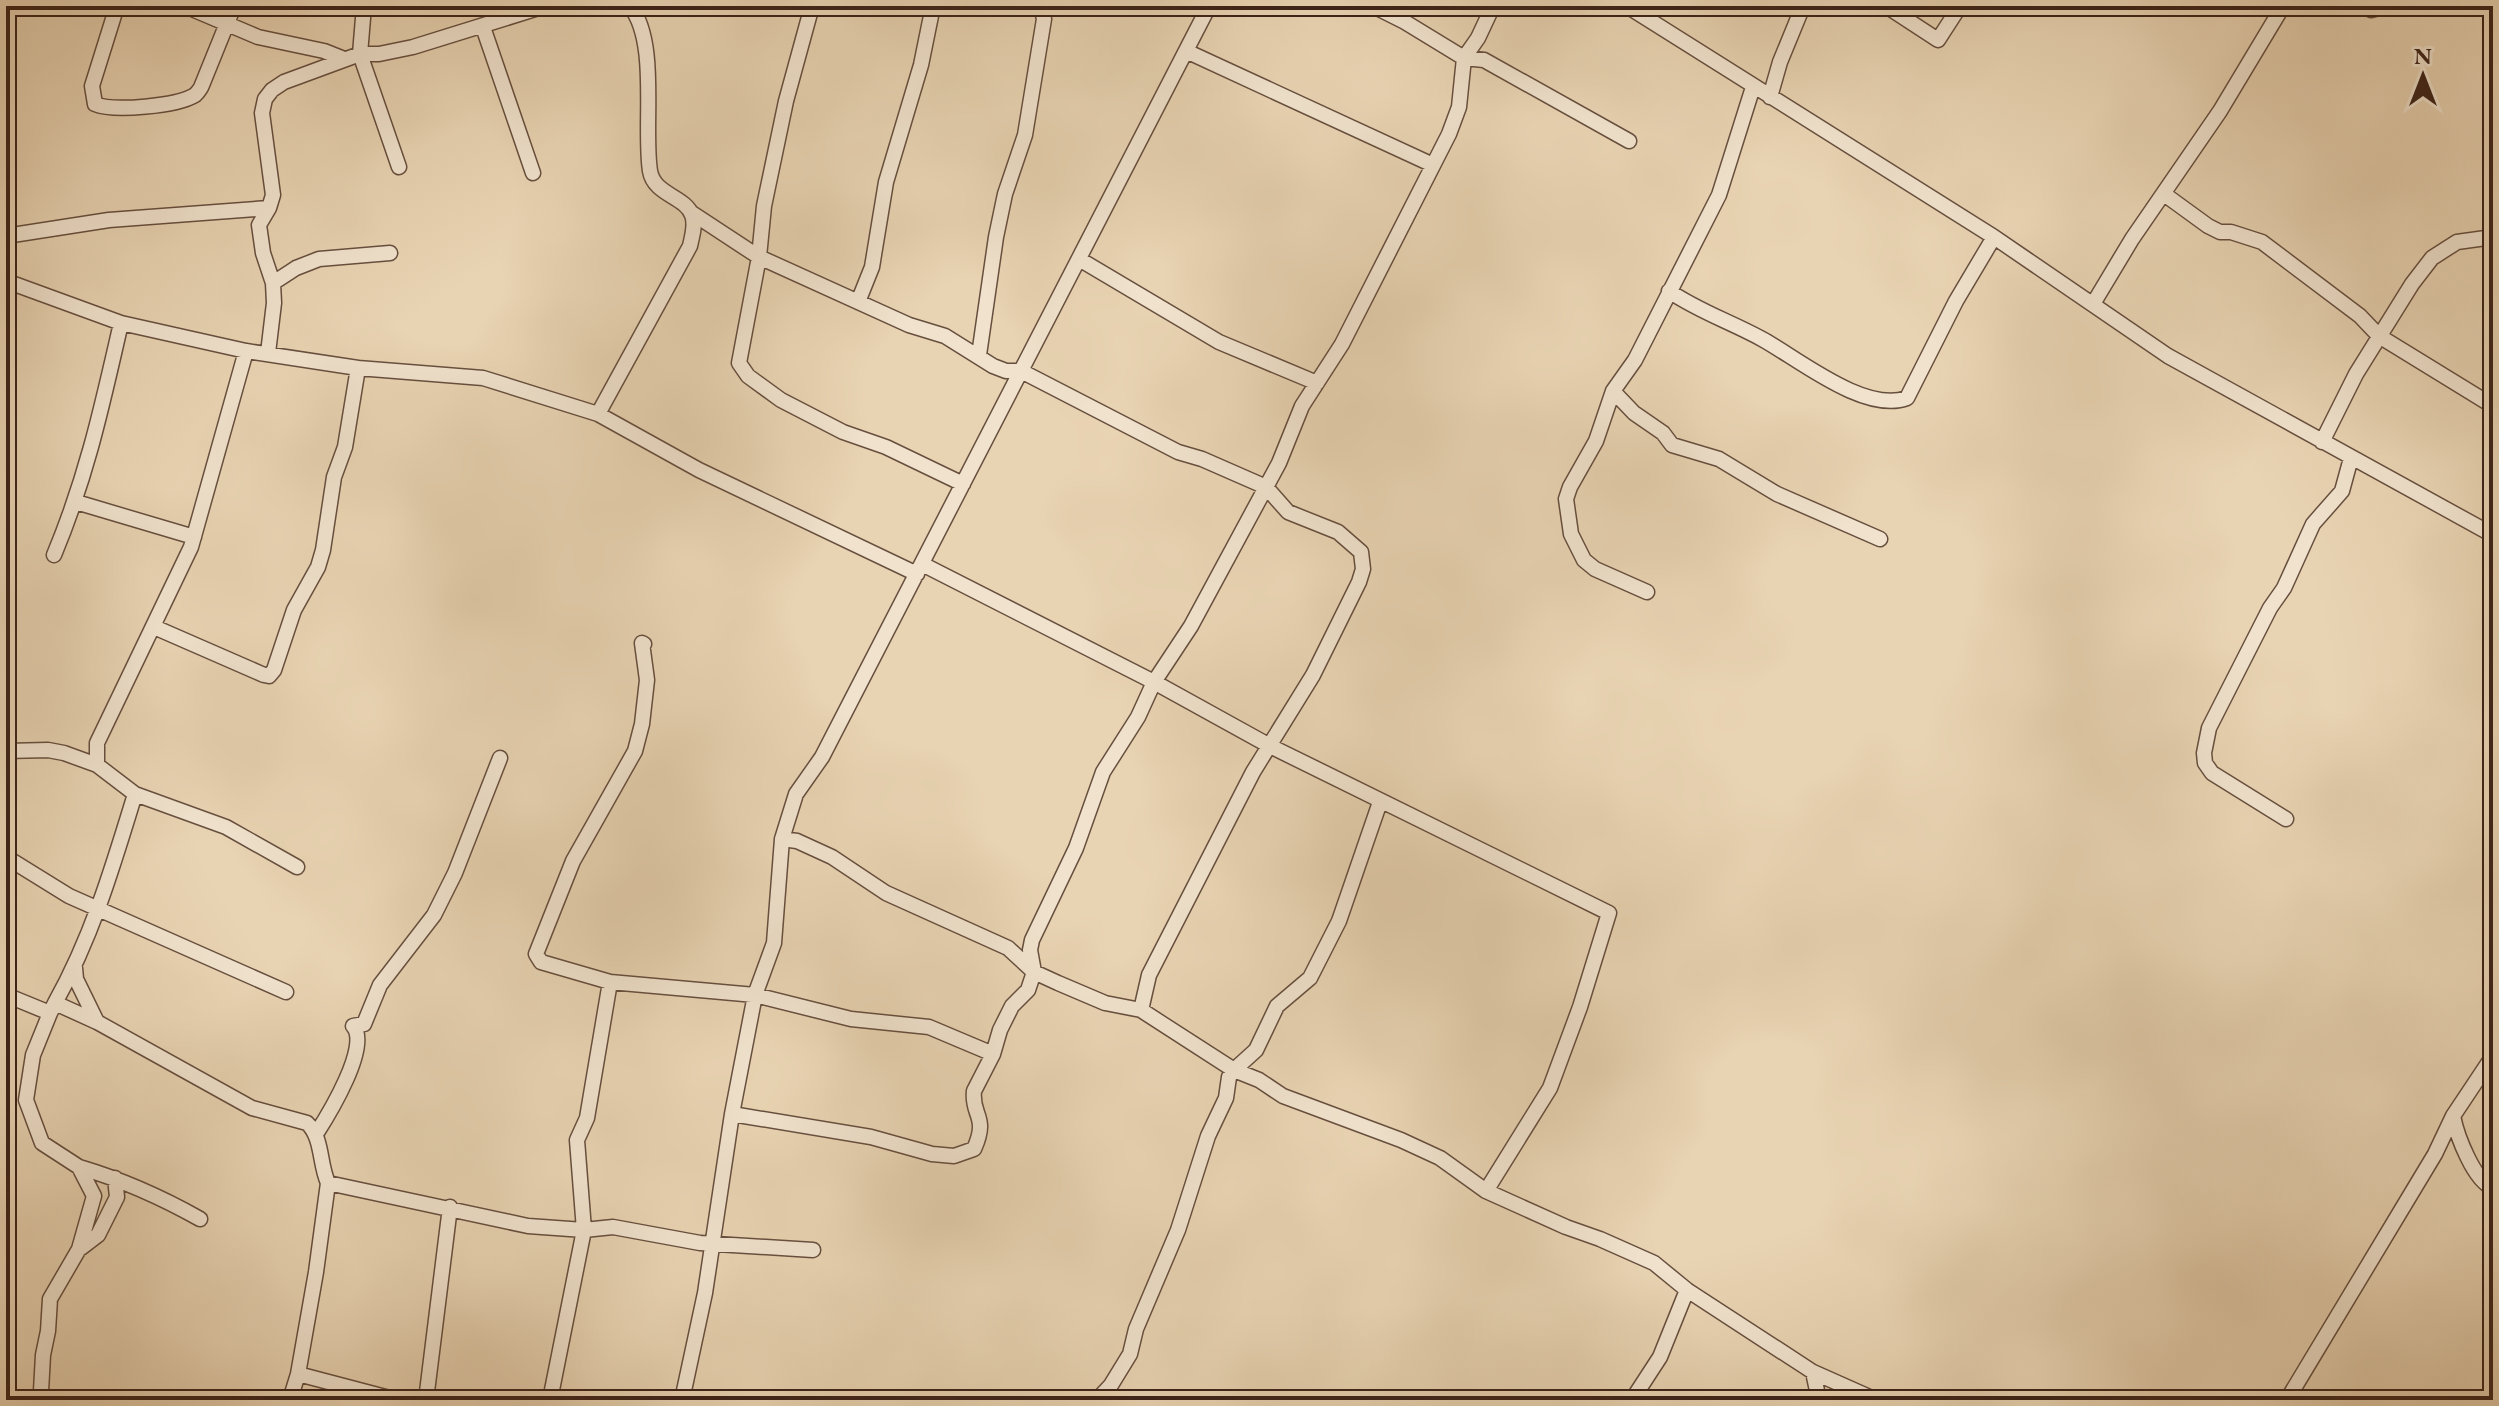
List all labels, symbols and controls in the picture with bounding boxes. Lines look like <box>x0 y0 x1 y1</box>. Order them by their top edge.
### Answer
north arrow <box>2383 36 2463 116</box>
text: N <box>2414 42 2432 71</box>

